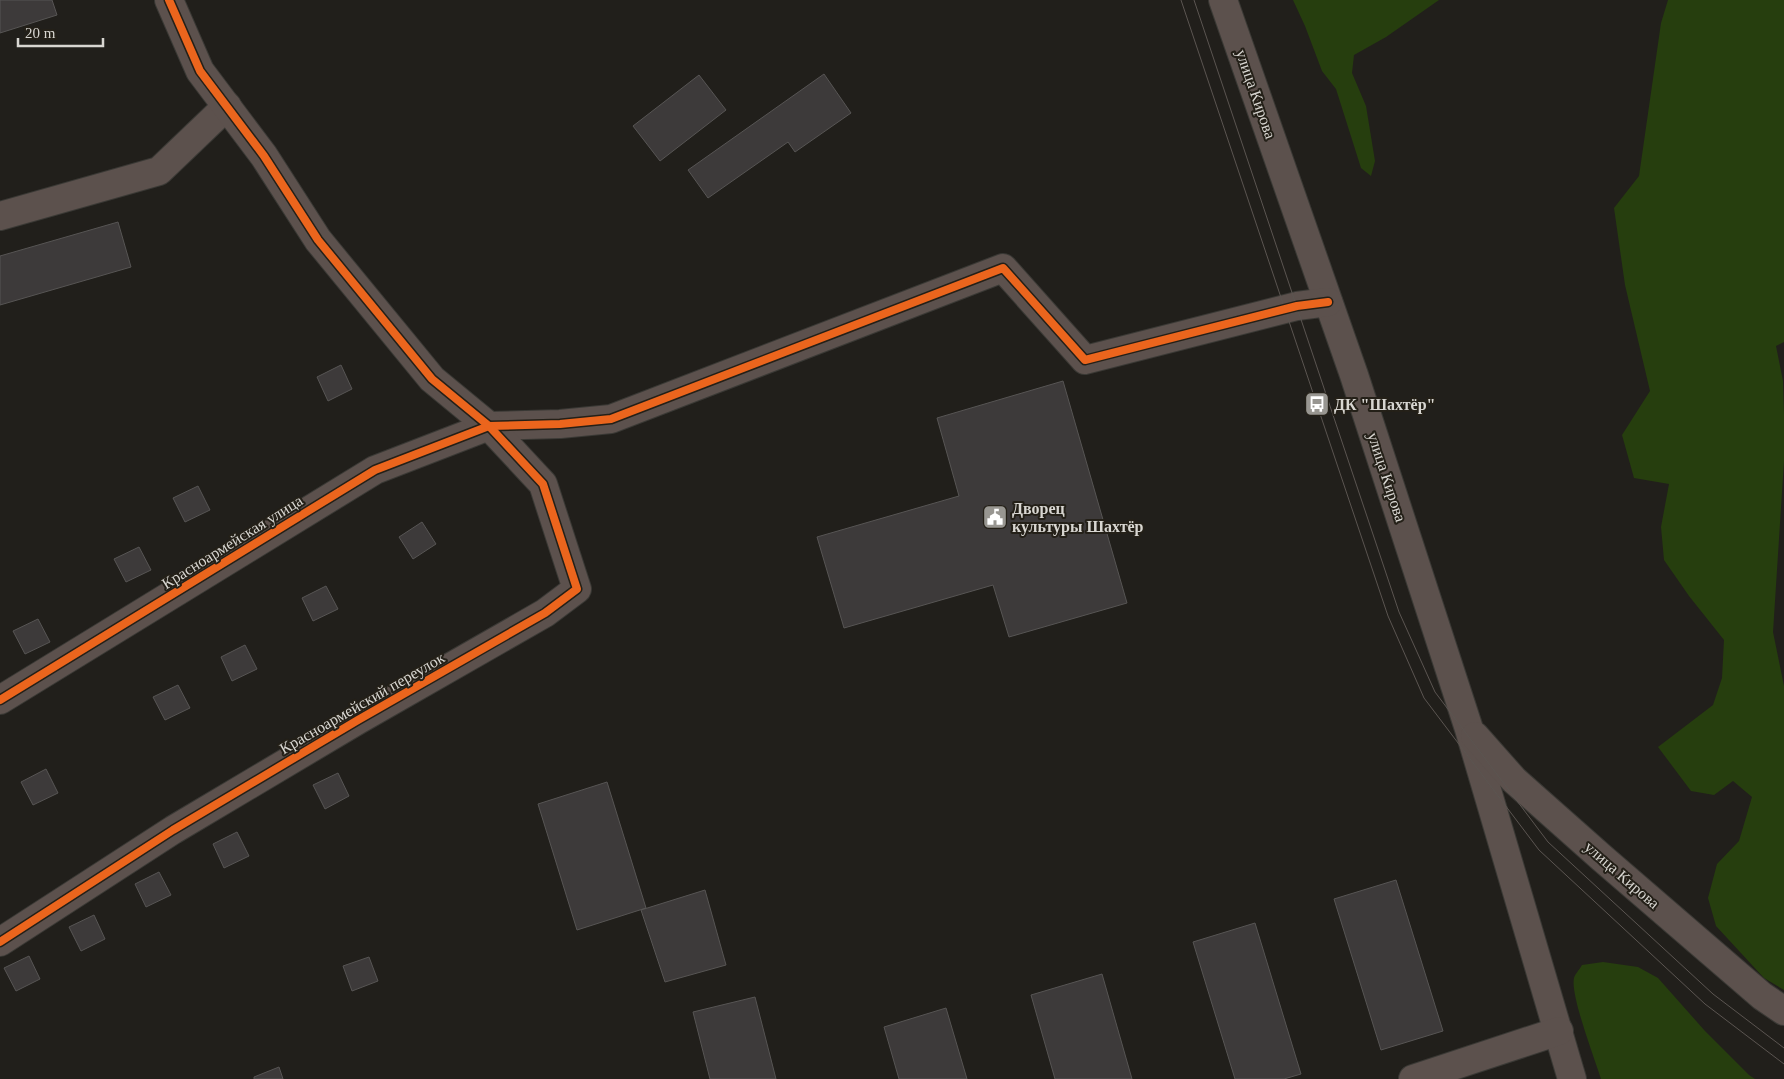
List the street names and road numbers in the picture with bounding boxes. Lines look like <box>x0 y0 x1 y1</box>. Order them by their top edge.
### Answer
street label: улица Кирова <box>1232 47 1279 141</box>
street label: улица Кирова <box>1364 430 1409 524</box>
street label: Красноармейская улица <box>159 492 306 593</box>
street label: Красноармейский переулок <box>277 649 448 758</box>
street label: улица Кирова <box>1581 838 1663 913</box>

